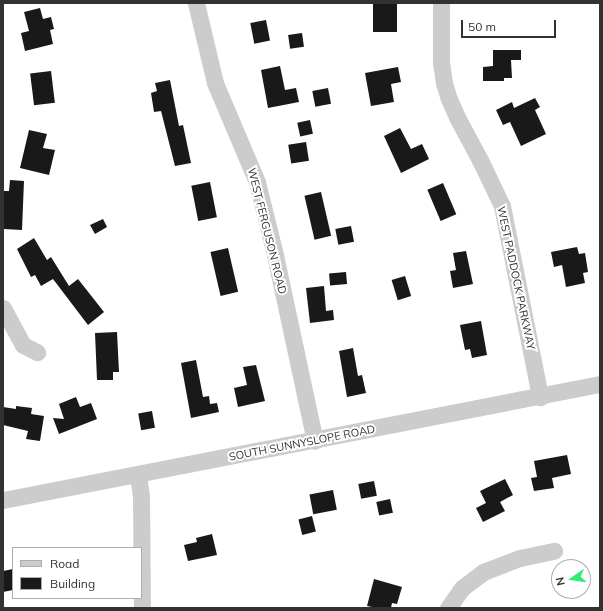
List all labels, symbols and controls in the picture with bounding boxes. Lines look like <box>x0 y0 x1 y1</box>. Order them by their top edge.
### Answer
scale bar <box>463 12 558 38</box>
text: 50 m <box>468 19 496 34</box>
street label: WEST FERGUSON ROAD <box>245 166 289 296</box>
street label: WEST PADDOCK PARKWAY <box>494 205 538 351</box>
street label: SOUTH SUNNYSLOPE ROAD <box>228 422 376 464</box>
legend <box>12 547 142 599</box>
text: Road <box>50 556 79 571</box>
north arrow <box>551 559 591 599</box>
text: Building <box>50 576 95 591</box>
text: N <box>553 576 568 587</box>

